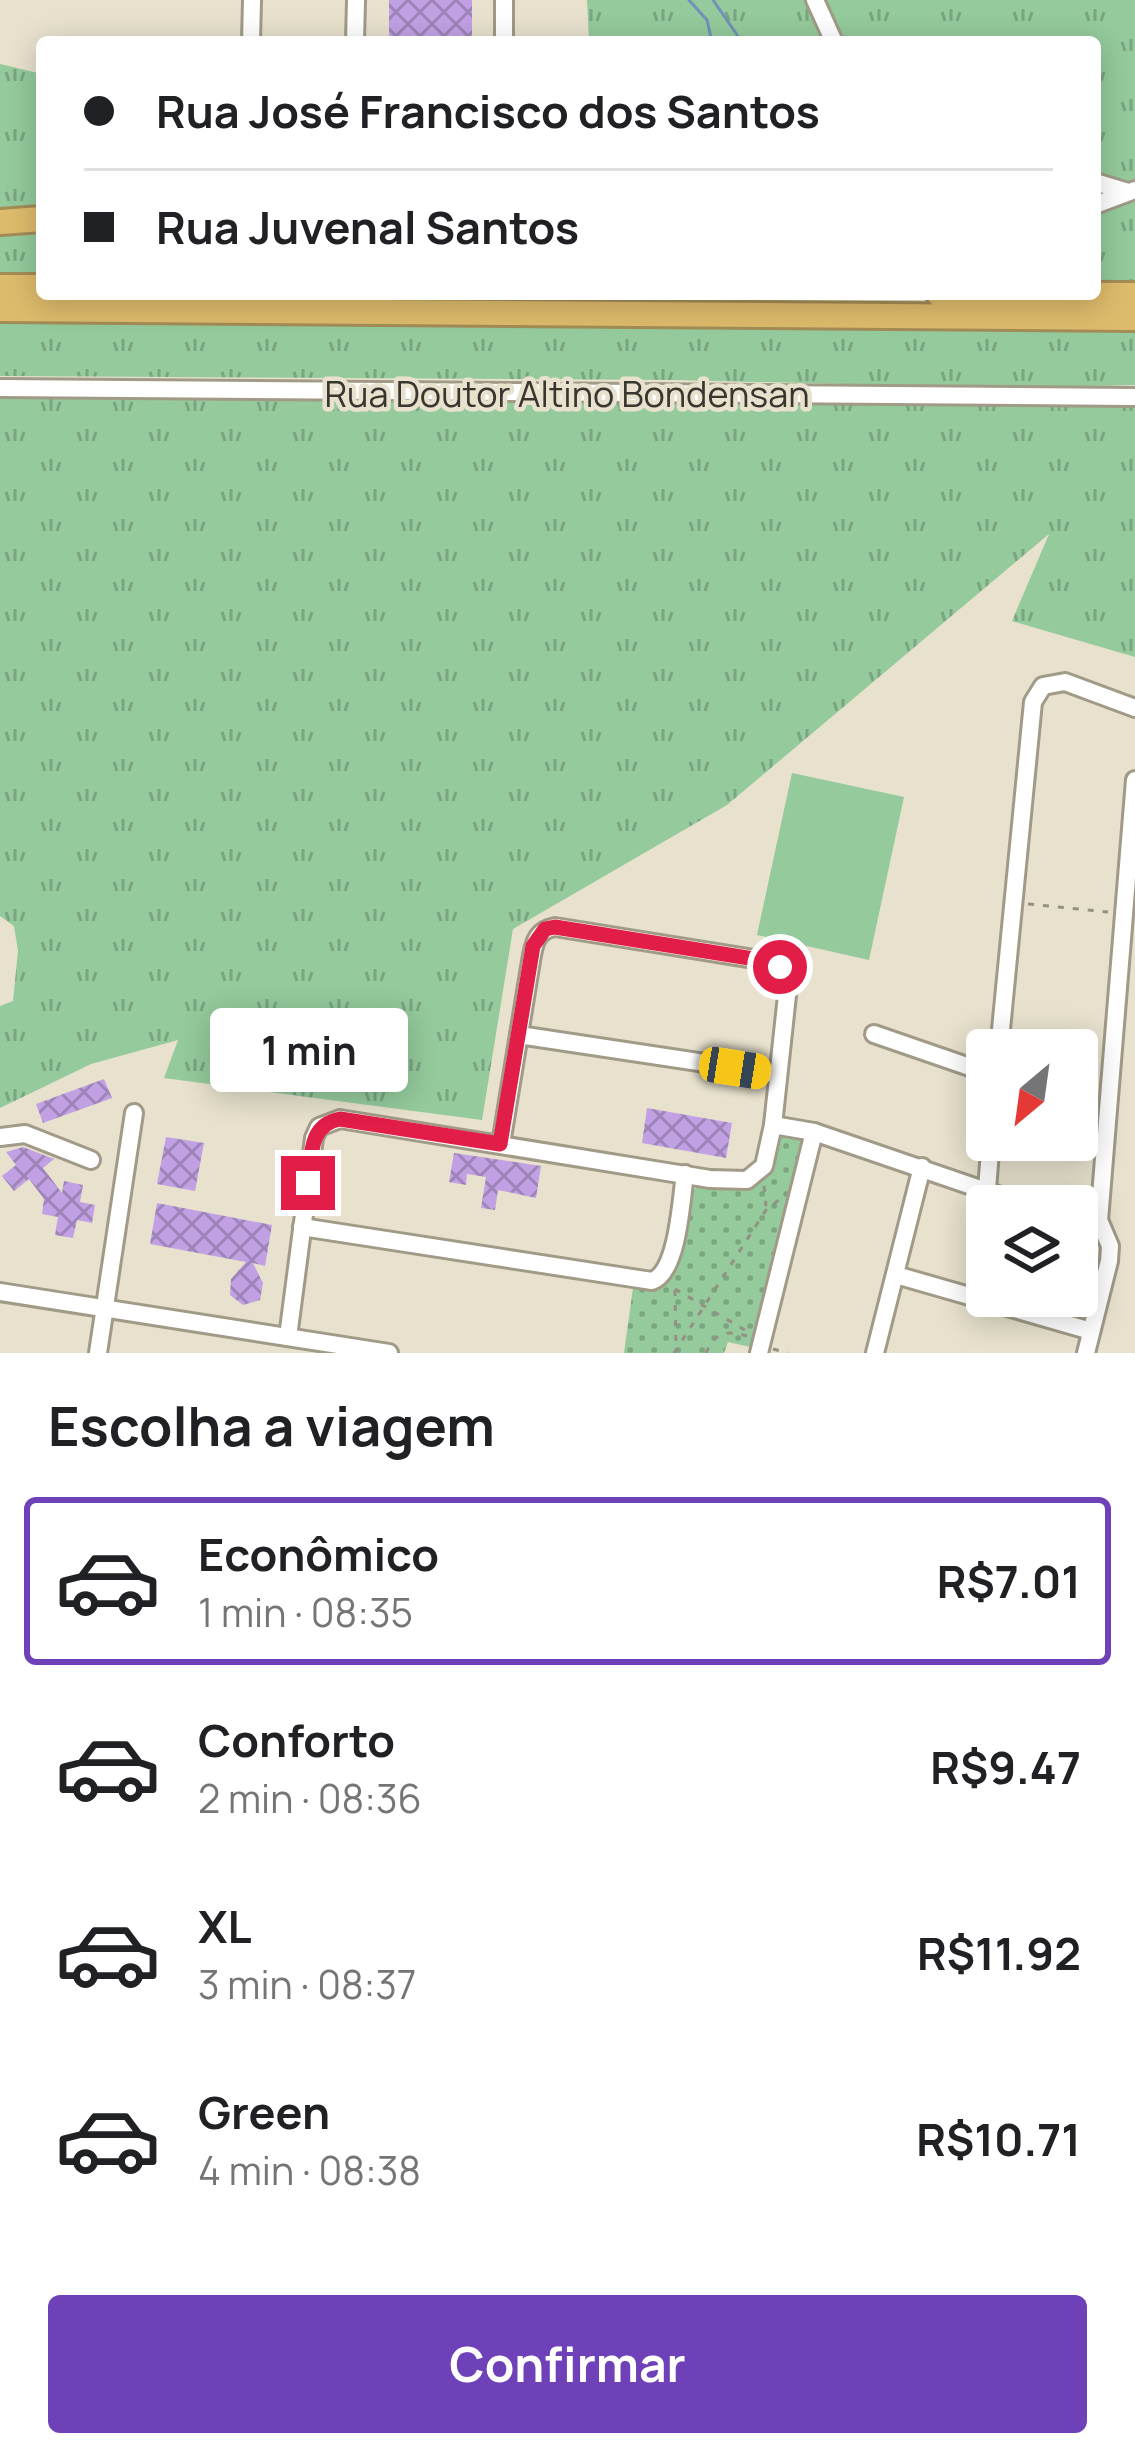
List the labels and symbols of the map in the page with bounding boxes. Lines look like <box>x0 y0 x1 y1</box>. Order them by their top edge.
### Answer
street label: Rua Doutor Altino Bondensan <box>324 369 810 418</box>
route start <box>753 940 807 994</box>
callout: 1 min <box>209 1009 407 1093</box>
north arrow <box>966 1029 1098 1161</box>
car <box>697 1045 773 1091</box>
route end <box>281 1156 335 1210</box>

